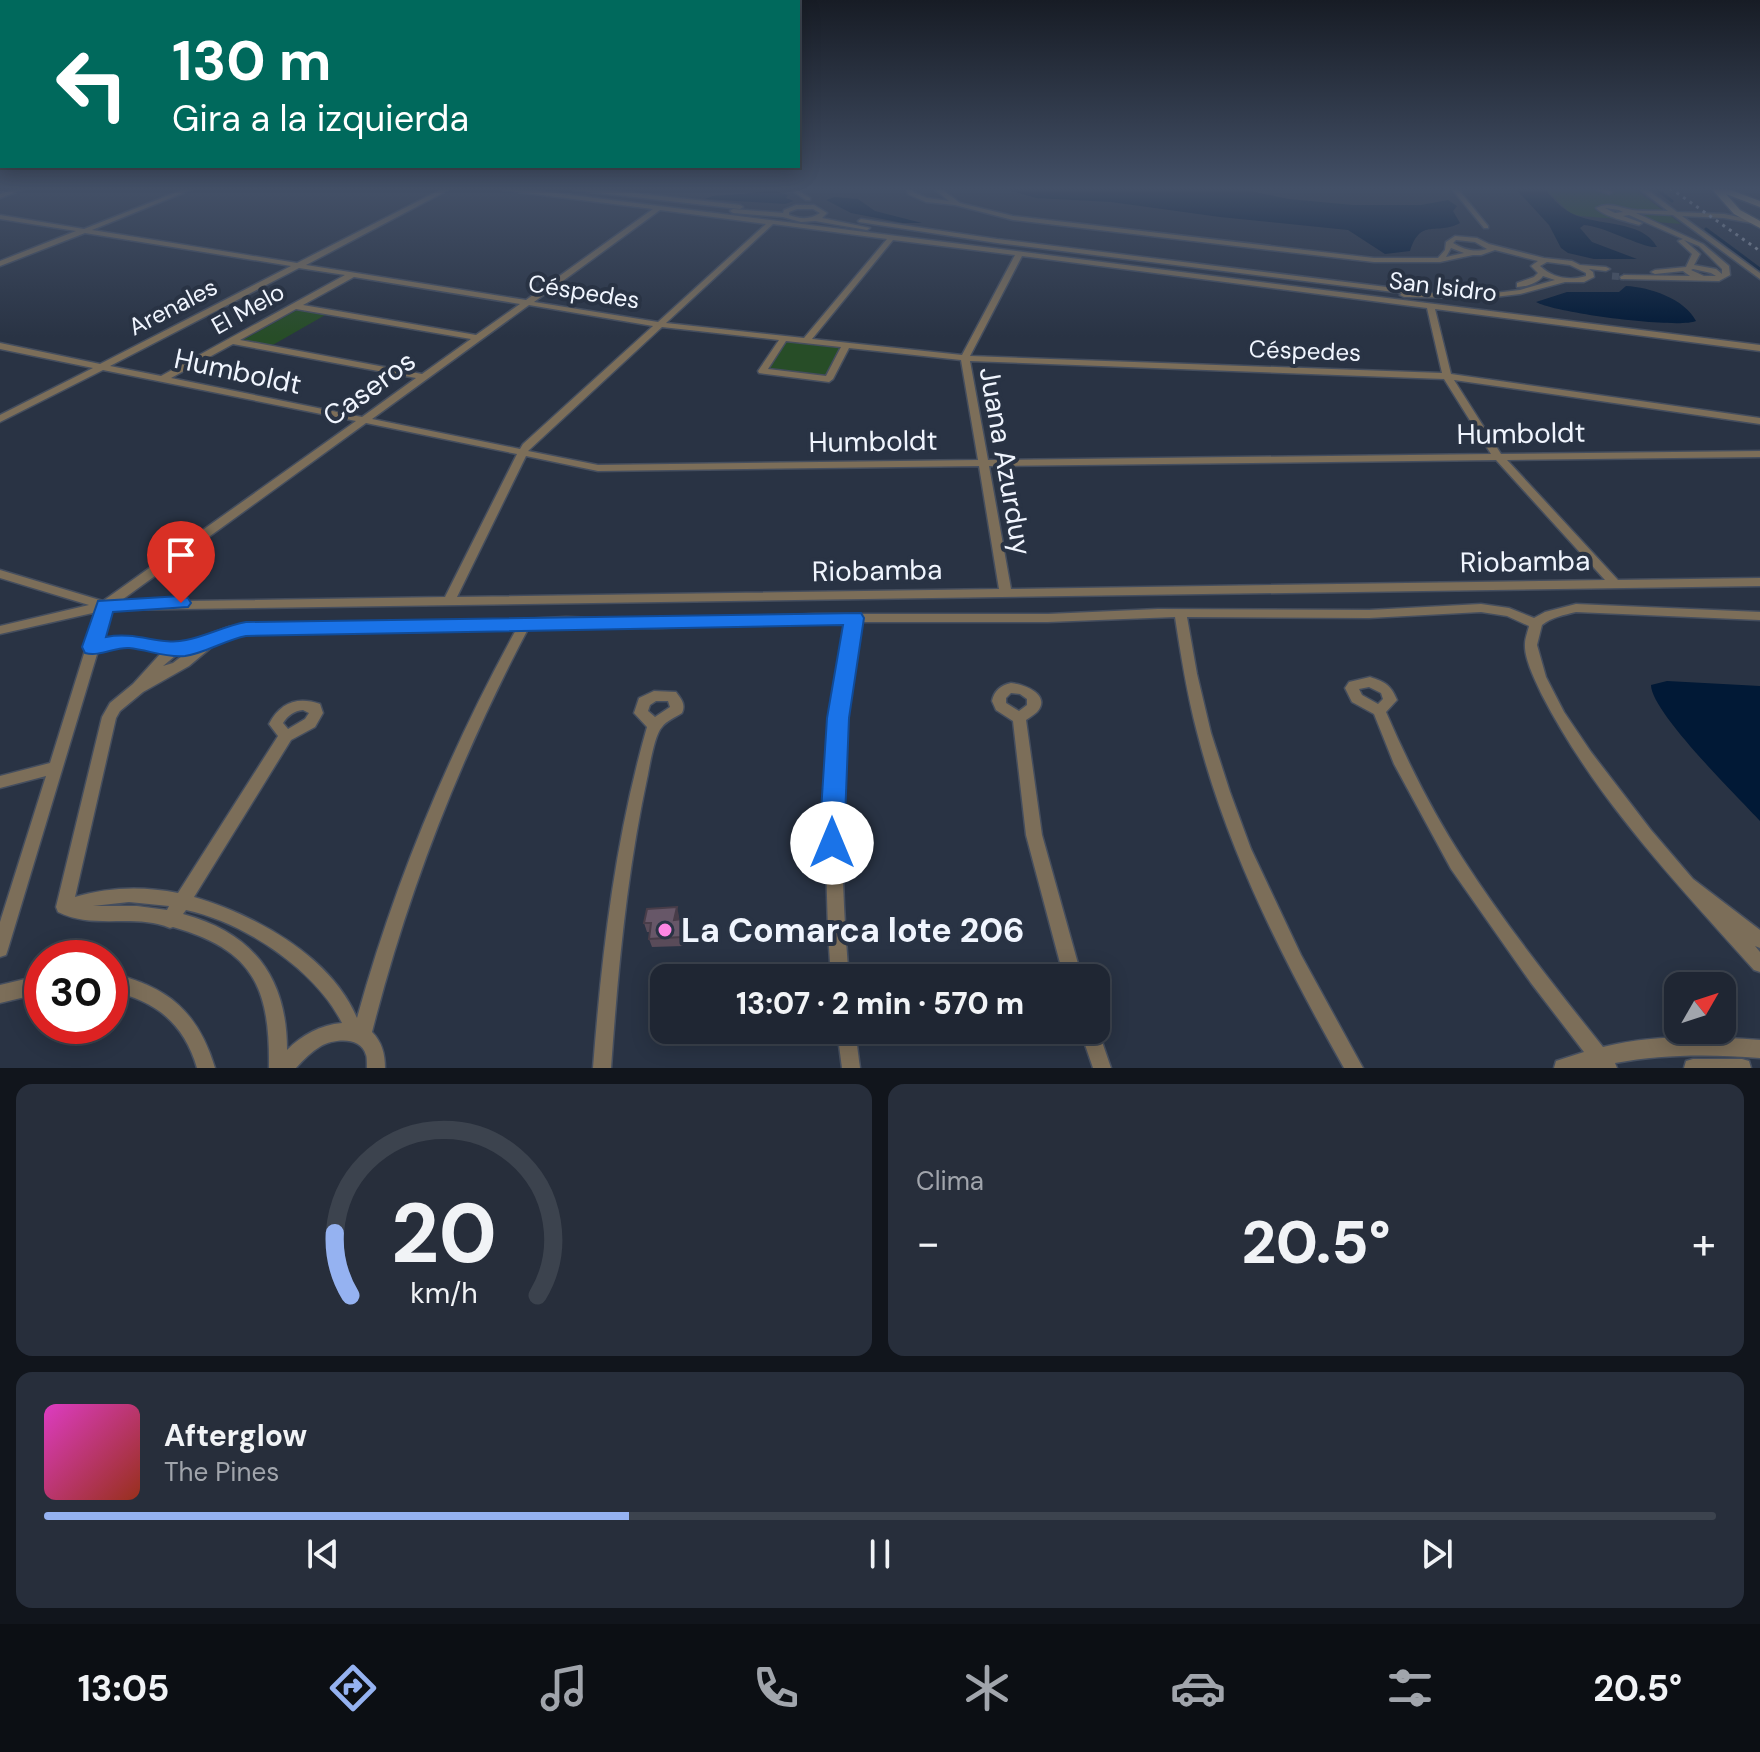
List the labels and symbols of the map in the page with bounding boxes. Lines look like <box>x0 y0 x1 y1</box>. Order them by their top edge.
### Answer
street label: San Isidro <box>1387 265 1499 308</box>
street label: Céspedes <box>526 267 642 316</box>
street label: Arenales <box>123 271 223 342</box>
street label: El Melo <box>206 276 290 341</box>
street label: Céspedes <box>1248 333 1362 368</box>
street label: Humboldt <box>171 340 305 403</box>
street label: Caseros <box>316 342 423 434</box>
street label: Juana Azurduy <box>971 364 1040 558</box>
street label: Humboldt <box>1456 414 1586 453</box>
street label: Humboldt <box>808 422 938 461</box>
pin <box>147 521 215 603</box>
street label: Riobamba <box>1459 542 1591 581</box>
street label: Riobamba <box>811 551 943 590</box>
position arrow <box>790 801 874 885</box>
place label: La Comarca lote 206 <box>681 908 1025 953</box>
marker: La Comarca lote 206 <box>656 921 674 939</box>
speed limit sign: 30 <box>24 940 128 1044</box>
north arrow <box>1664 972 1736 1044</box>

